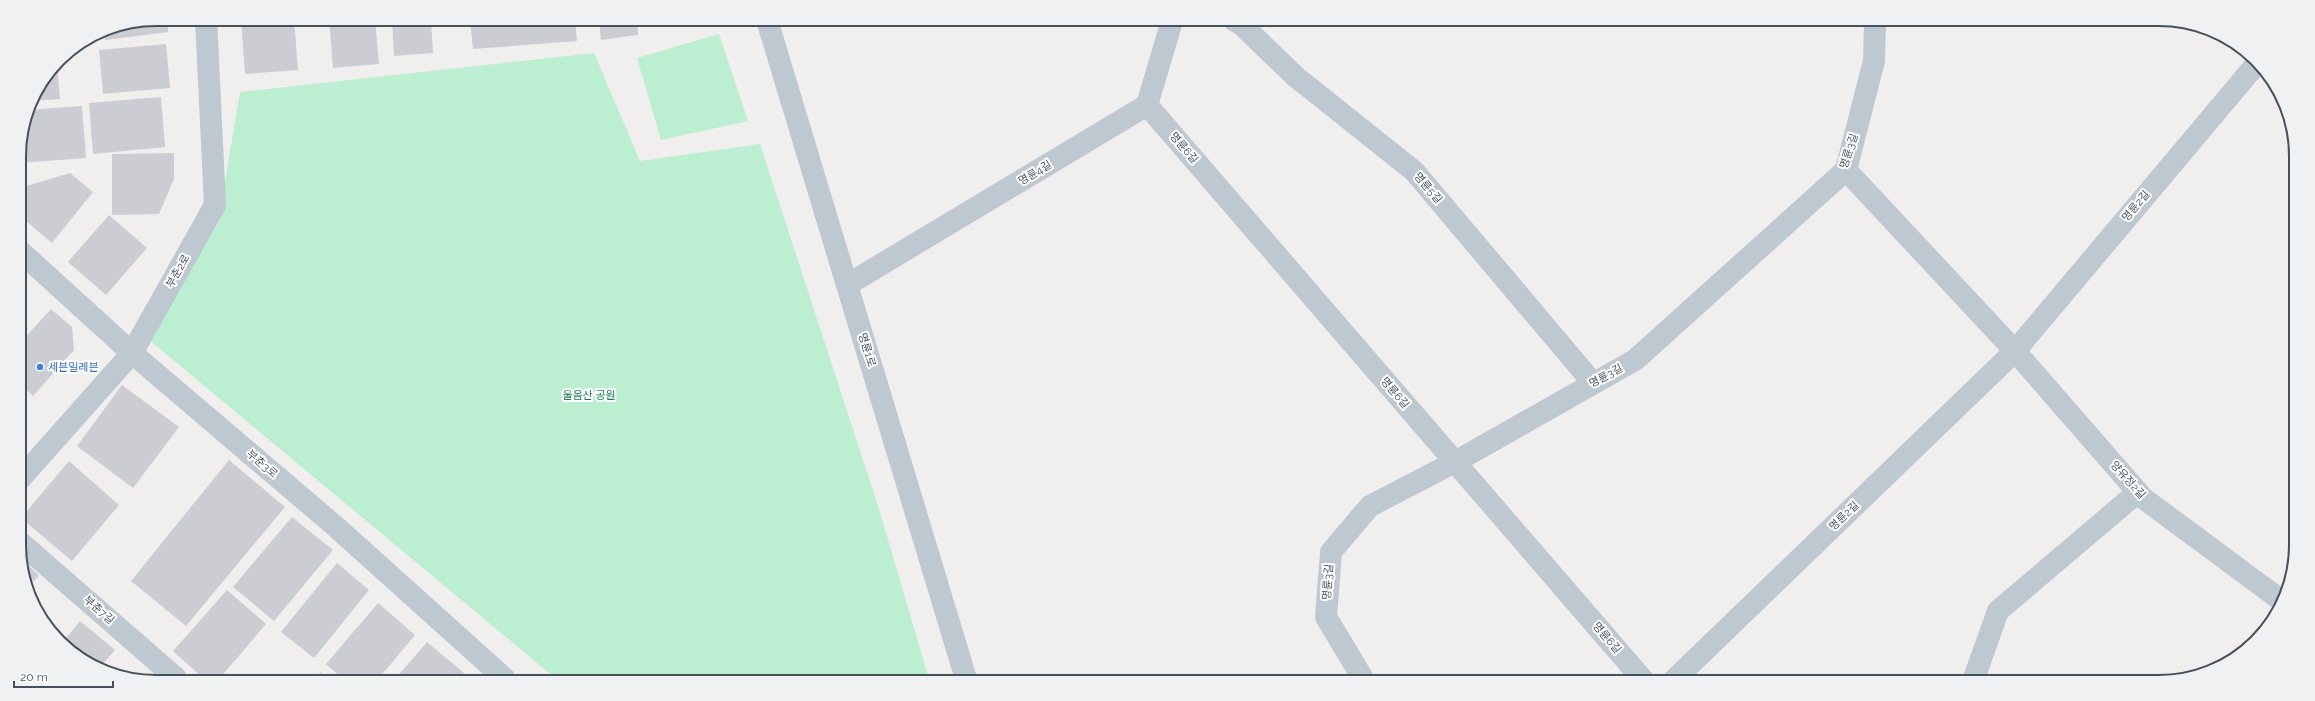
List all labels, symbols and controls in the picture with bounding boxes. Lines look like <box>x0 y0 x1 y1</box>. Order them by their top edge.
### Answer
street label: 명륜6길 <box>1167 130 1201 166</box>
street label: 명륜3길 <box>1837 132 1861 170</box>
street label: 명륜4길 <box>1016 158 1054 188</box>
street label: 명륜5길 <box>1411 170 1445 206</box>
street label: 명륜2길 <box>2119 188 2153 224</box>
street label: 부춘2로 <box>163 252 193 290</box>
street label: 명륜1로 <box>856 331 878 369</box>
place label: 세븐일레븐 <box>48 361 99 374</box>
marker: 세븐일레븐 <box>35 362 45 372</box>
street label: 명륜3길 <box>1587 362 1625 390</box>
street label: 명륜6길 <box>1378 375 1412 411</box>
park label: 울음산 공원 <box>562 389 616 402</box>
street label: 부춘3로 <box>244 447 280 481</box>
street label: 양유정2길 <box>2108 458 2148 502</box>
street label: 명륜2길 <box>1827 499 1861 533</box>
street label: 명륜3길 <box>1320 563 1336 601</box>
street label: 부춘7길 <box>81 593 117 627</box>
street label: 명륜6길 <box>1590 620 1624 656</box>
scale bar <box>14 663 113 689</box>
text: 20 m <box>20 670 48 684</box>

